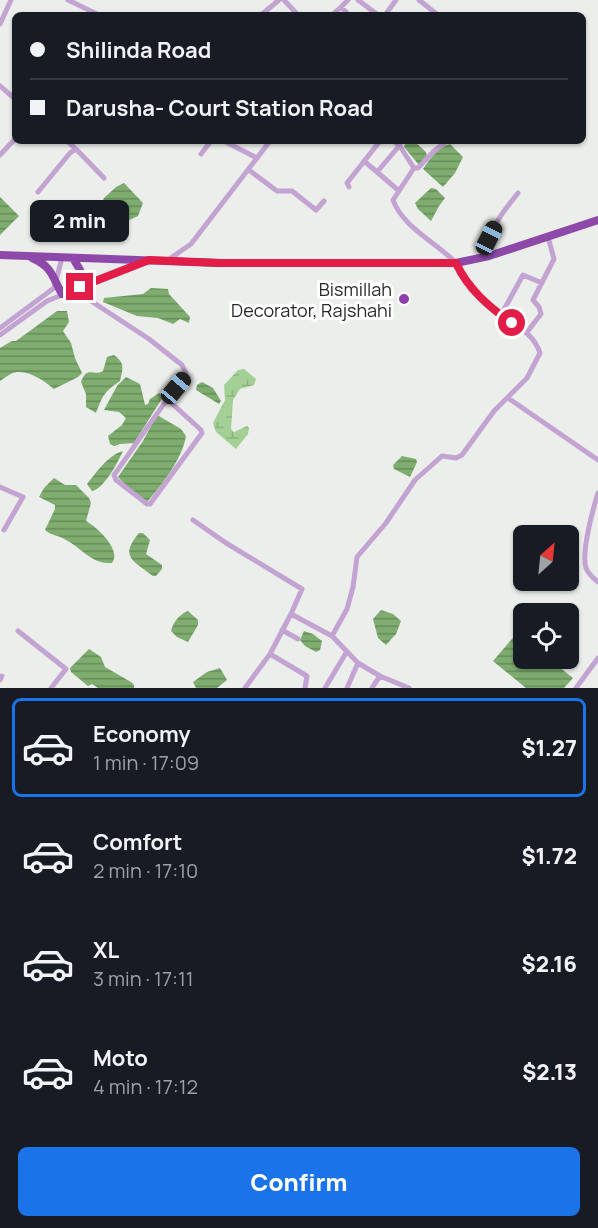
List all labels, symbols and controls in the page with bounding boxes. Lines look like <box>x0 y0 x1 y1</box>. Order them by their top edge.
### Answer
text: Shilinda Road <box>66 35 211 65</box>
text: Darusha- Court Station Road <box>66 93 373 123</box>
callout: 2 min <box>31 200 130 242</box>
text: 2 min <box>53 207 106 234</box>
car <box>473 218 505 258</box>
route end <box>66 273 93 300</box>
place label: Bismillah Decorator, Rajshahi <box>231 277 392 322</box>
marker: Bismillah Decorator, Rajshahi <box>397 292 411 306</box>
route start <box>498 309 525 336</box>
car <box>158 368 194 408</box>
north arrow <box>513 525 579 591</box>
map controls <box>513 525 579 669</box>
button: locate <box>513 603 579 669</box>
text: Economy <box>93 719 191 749</box>
icon: car <box>21 721 75 775</box>
text: $1.27 <box>521 733 577 763</box>
text: 1 min · 17:09 <box>93 749 199 776</box>
text: Comfort <box>93 827 182 857</box>
icon: car <box>21 829 75 883</box>
text: $1.72 <box>521 841 577 871</box>
text: 2 min · 17:10 <box>93 857 198 884</box>
text: XL <box>93 935 119 965</box>
icon: car <box>21 937 75 991</box>
text: $2.16 <box>522 949 577 979</box>
text: 3 min · 17:11 <box>93 965 194 992</box>
text: Moto <box>93 1043 148 1073</box>
icon: car <box>21 1045 75 1099</box>
text: $2.13 <box>522 1057 577 1087</box>
text: 4 min · 17:12 <box>93 1073 198 1100</box>
button: Confirm <box>18 1147 580 1216</box>

